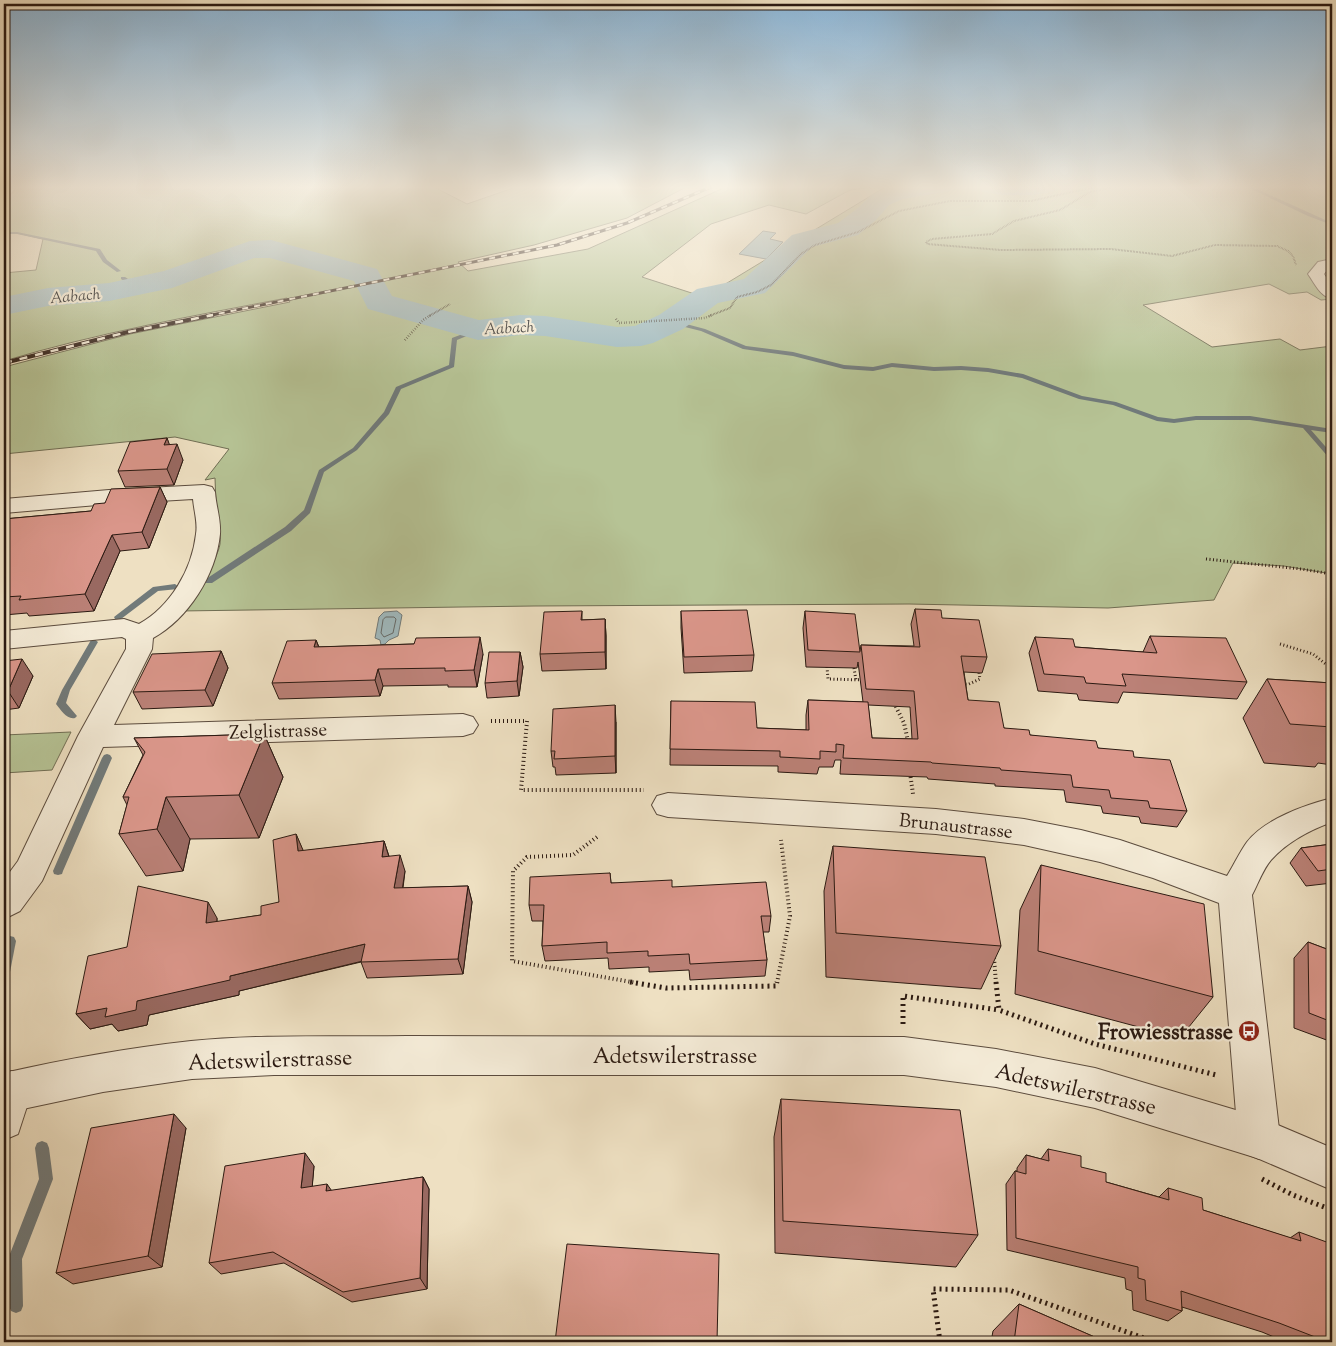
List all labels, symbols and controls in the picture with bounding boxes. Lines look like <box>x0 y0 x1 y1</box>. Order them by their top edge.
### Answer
water label: Aabach <box>49 284 102 311</box>
water label: Aabach <box>483 317 535 342</box>
street label: Zelglistrasse <box>229 717 328 748</box>
street label: Brunaustrasse <box>897 808 1014 847</box>
place label: Frowiesstrasse <box>1098 1018 1233 1050</box>
bus stop icon: Frowiesstrasse <box>1237 1019 1261 1043</box>
street label: Adetswilerstrasse <box>593 1042 757 1074</box>
street label: Adetswilerstrasse <box>187 1043 353 1081</box>
street label: Adetswilerstrasse <box>992 1057 1159 1125</box>

